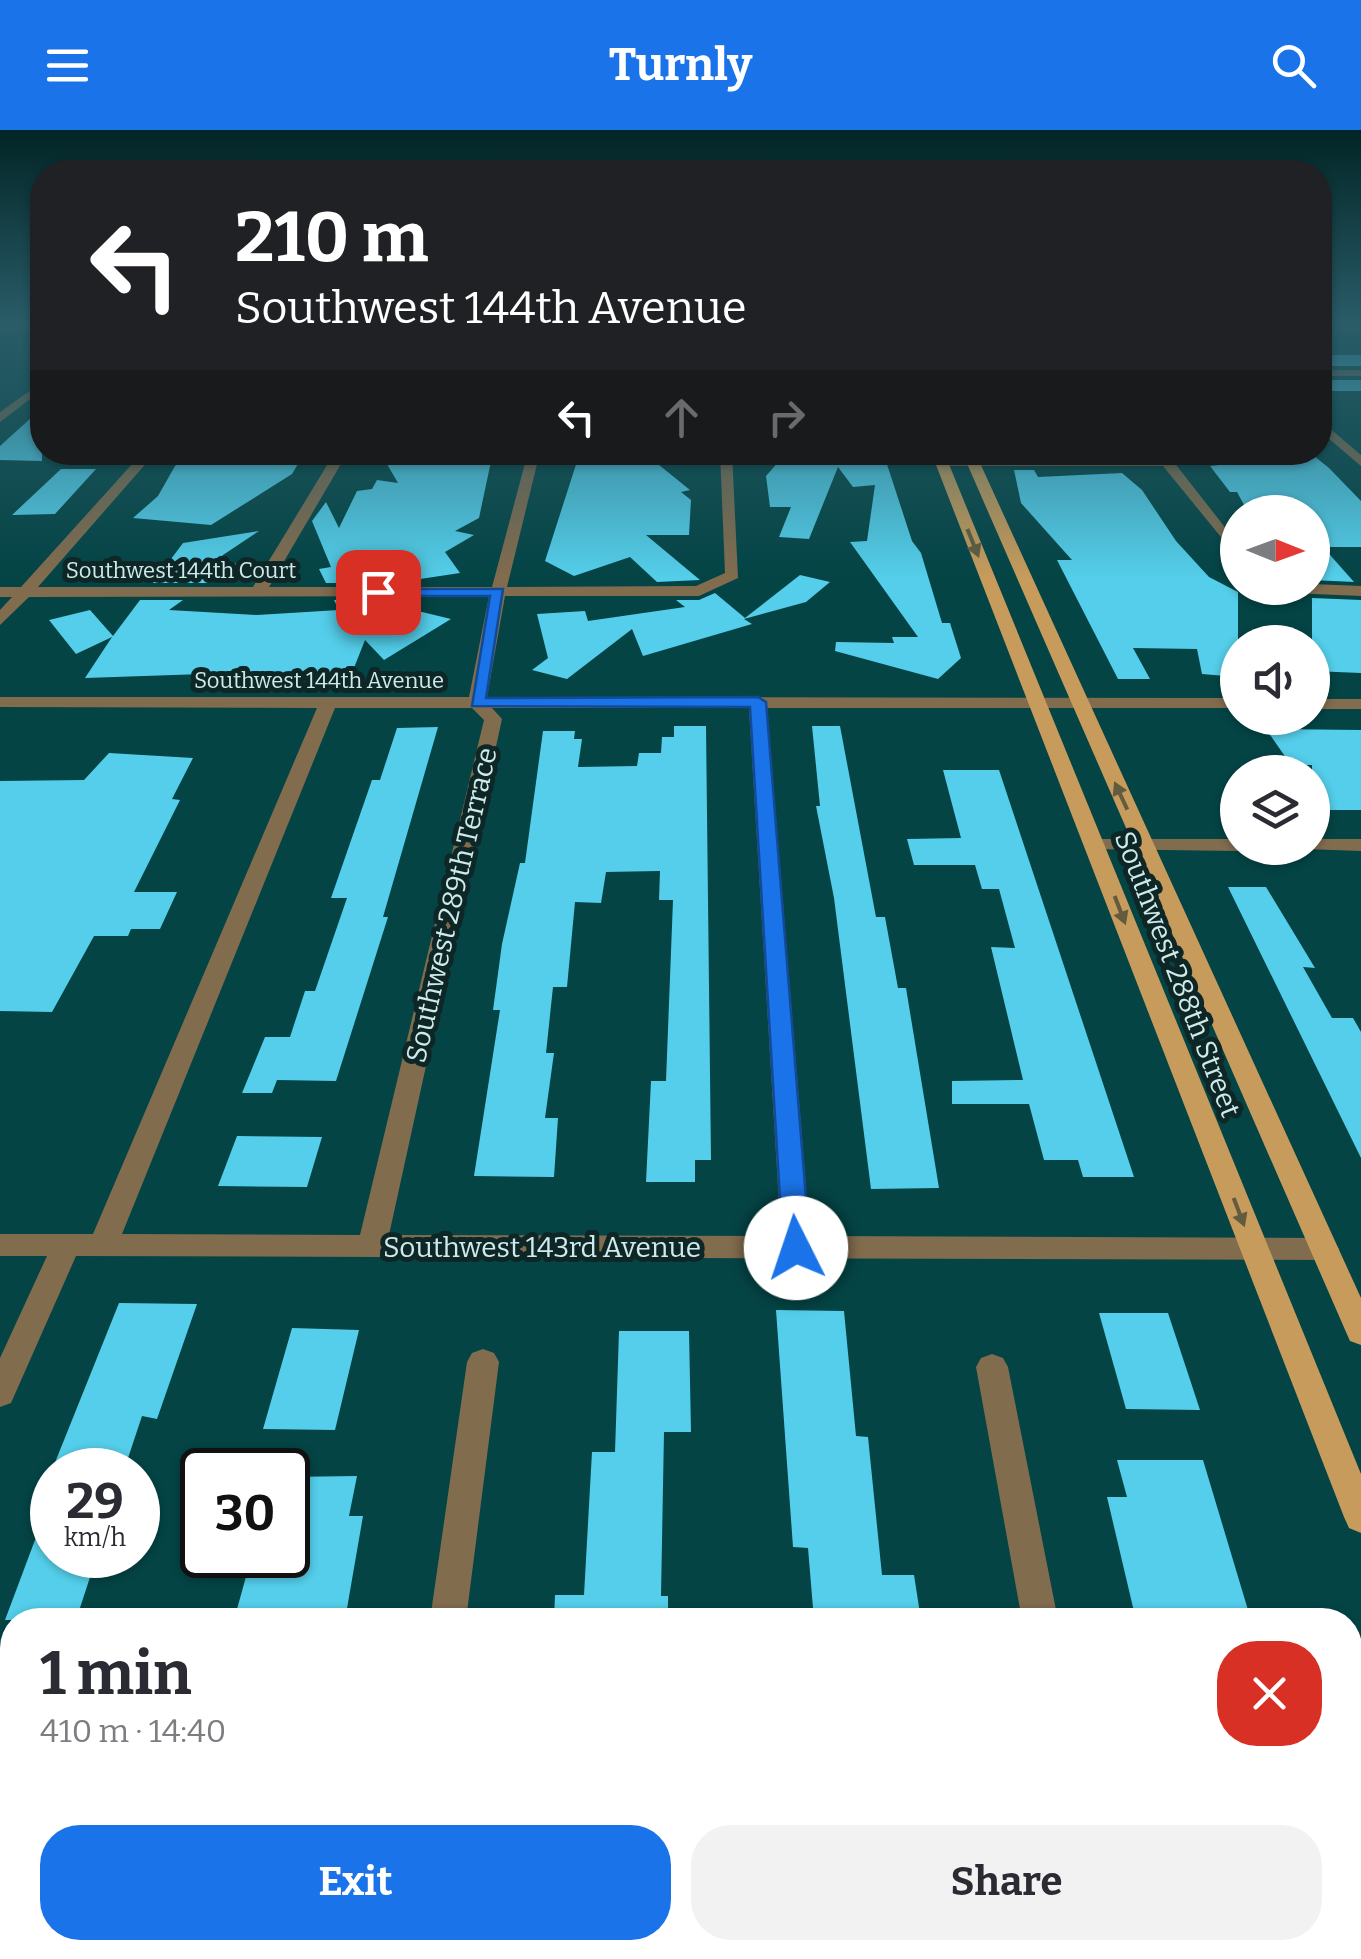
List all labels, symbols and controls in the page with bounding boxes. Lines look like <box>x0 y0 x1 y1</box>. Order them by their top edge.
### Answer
icon: menu <box>40 38 95 93</box>
text: Turnly <box>609 38 752 92</box>
icon: search <box>1266 38 1321 93</box>
text: 210 m <box>235 196 428 280</box>
icon: left <box>70 200 200 330</box>
text: Southwest 144th Avenue <box>235 281 747 335</box>
icon: left <box>549 390 604 445</box>
icon: ahead <box>654 390 709 445</box>
icon: right <box>759 390 814 445</box>
north arrow <box>1220 495 1330 605</box>
map controls <box>1220 495 1330 865</box>
one-way arrow <box>966 528 982 558</box>
pin <box>336 550 421 635</box>
street label: Southwest 144th Court <box>66 557 296 584</box>
icon: arrive <box>351 565 406 620</box>
button: sound <box>1220 625 1330 735</box>
street label: Southwest 144th Avenue <box>194 667 444 694</box>
street label: Southwest 289th Terrace <box>399 744 504 1066</box>
button: layers <box>1220 755 1330 865</box>
one-way arrow <box>1113 781 1129 811</box>
street label: Southwest 288th Street <box>1108 827 1247 1122</box>
one-way arrow <box>1113 895 1129 925</box>
position arrow <box>744 1196 848 1300</box>
one-way arrow <box>1232 1197 1248 1227</box>
street label: Southwest 143rd Avenue <box>383 1231 701 1264</box>
speed limit sign: 30 <box>180 1448 310 1578</box>
text: 29 <box>66 1471 124 1531</box>
text: km/h <box>64 1523 126 1553</box>
text: 1 min <box>40 1638 192 1710</box>
button: close <box>1217 1641 1322 1746</box>
text: 410 m · 14:40 <box>40 1712 226 1750</box>
button: Exit <box>40 1825 671 1940</box>
button: Share <box>691 1825 1322 1940</box>

